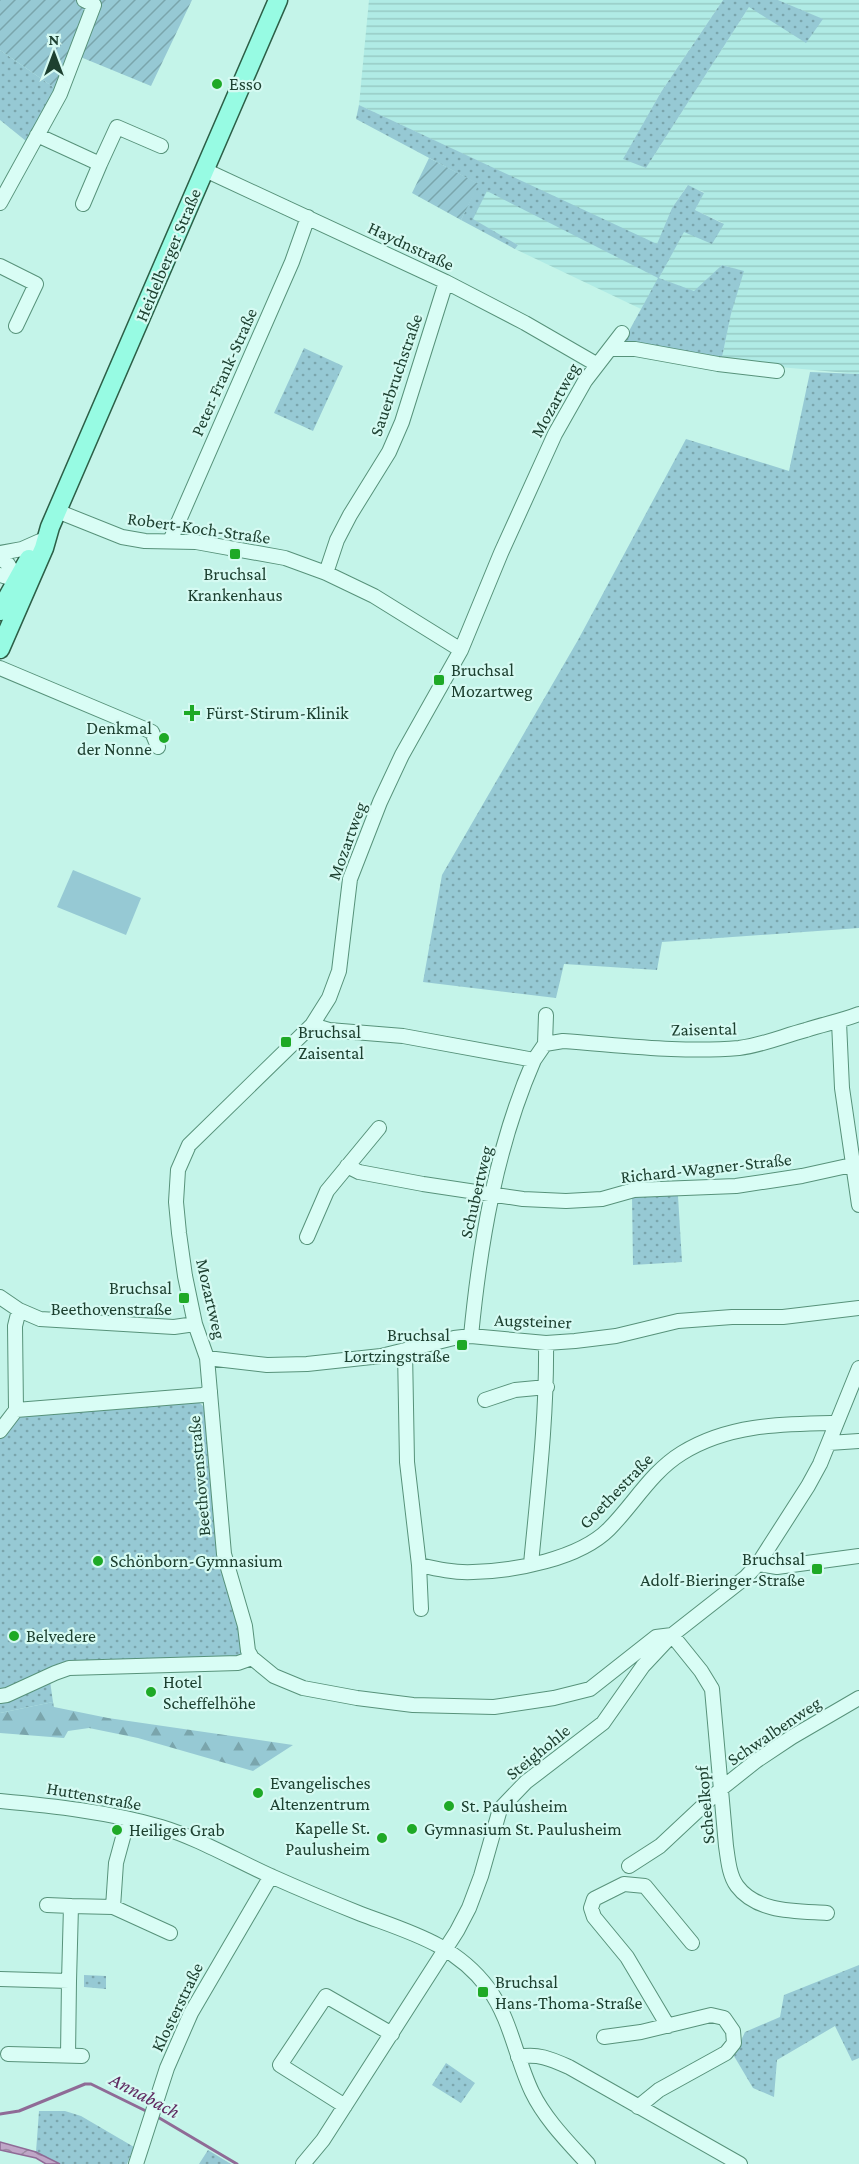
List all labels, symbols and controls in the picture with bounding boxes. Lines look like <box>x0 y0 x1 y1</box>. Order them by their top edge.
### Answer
north arrow <box>24 24 84 84</box>
text: N <box>49 31 60 48</box>
place label: Esso <box>229 74 262 94</box>
marker: Esso <box>210 77 224 91</box>
street label: Heidelberger Straße <box>131 185 205 325</box>
street label: Haydnstraße <box>365 217 457 275</box>
street label: Peter-Frank-Straße <box>187 305 261 439</box>
street label: Sauerbruchstraße <box>366 311 426 439</box>
street label: Mozartweg <box>526 359 584 441</box>
street label: Robert-Koch-Straße <box>126 508 272 548</box>
marker: Bruchsal Krankenhaus <box>228 547 242 561</box>
place label: Bruchsal Krankenhaus <box>187 564 283 605</box>
place label: Bruchsal Mozartweg <box>451 660 533 701</box>
marker: Bruchsal Mozartweg <box>432 673 446 687</box>
place label: Fürst-Stirum-Klinik <box>206 703 349 723</box>
marker: Fürst-Stirum-Klinik <box>183 704 201 722</box>
place label: Denkmal der Nonne <box>77 718 152 759</box>
marker: Denkmal der Nonne <box>157 731 171 745</box>
street label: Mozartweg <box>324 799 370 883</box>
street label: Zaisental <box>671 1018 737 1040</box>
place label: Bruchsal Zaisental <box>298 1022 364 1063</box>
marker: Bruchsal Zaisental <box>279 1035 293 1049</box>
street label: Schubertweg <box>456 1144 496 1240</box>
street label: Richard-Wagner-Straße <box>620 1149 793 1187</box>
street label: Mozartweg <box>192 1257 230 1341</box>
place label: Bruchsal Beethovenstraße <box>51 1278 172 1319</box>
marker: Bruchsal Beethovenstraße <box>177 1291 191 1305</box>
street label: Augsteiner <box>494 1310 573 1332</box>
place label: Bruchsal Lortzingstraße <box>344 1325 450 1366</box>
marker: Bruchsal Lortzingstraße <box>455 1338 469 1352</box>
street label: Beethovenstraße <box>184 1415 214 1537</box>
street label: Goethestraße <box>575 1449 657 1533</box>
place label: Bruchsal Adolf-Bieringer-Straße <box>640 1549 805 1590</box>
place label: Schönborn-Gymnasium <box>110 1551 283 1571</box>
marker: Schönborn-Gymnasium <box>91 1554 105 1568</box>
marker: Bruchsal Adolf-Bieringer-Straße <box>810 1562 824 1576</box>
place label: Belvedere <box>26 1626 96 1646</box>
marker: Belvedere <box>7 1629 21 1643</box>
place label: Hotel Scheffelhöhe <box>163 1672 256 1713</box>
marker: Hotel Scheffelhöhe <box>144 1685 158 1699</box>
street label: Schwalbenweg <box>724 1692 825 1770</box>
street label: Steighohle <box>502 1720 574 1784</box>
street label: Scheelkopf <box>691 1764 718 1845</box>
place label: Evangelisches Altenzentrum <box>270 1773 371 1814</box>
street label: Huttenstraße <box>45 1778 143 1814</box>
marker: Evangelisches Altenzentrum <box>251 1786 265 1800</box>
place label: St. Paulusheim <box>461 1796 568 1816</box>
marker: St. Paulusheim <box>442 1799 456 1813</box>
place label: Kapelle St. Paulusheim <box>285 1818 371 1859</box>
place label: Gymnasium St. Paulusheim <box>424 1819 622 1839</box>
place label: Heiliges Grab <box>129 1820 225 1840</box>
marker: Gymnasium St. Paulusheim <box>405 1822 419 1836</box>
marker: Heiliges Grab <box>110 1823 124 1837</box>
marker: Kapelle St. Paulusheim <box>375 1831 389 1845</box>
street label: Klosterstraße <box>147 1959 207 2055</box>
place label: Bruchsal Hans-Thoma-Straße <box>495 1972 643 2013</box>
marker: Bruchsal Hans-Thoma-Straße <box>476 1985 490 1999</box>
water label: Annabach <box>105 2067 184 2123</box>

